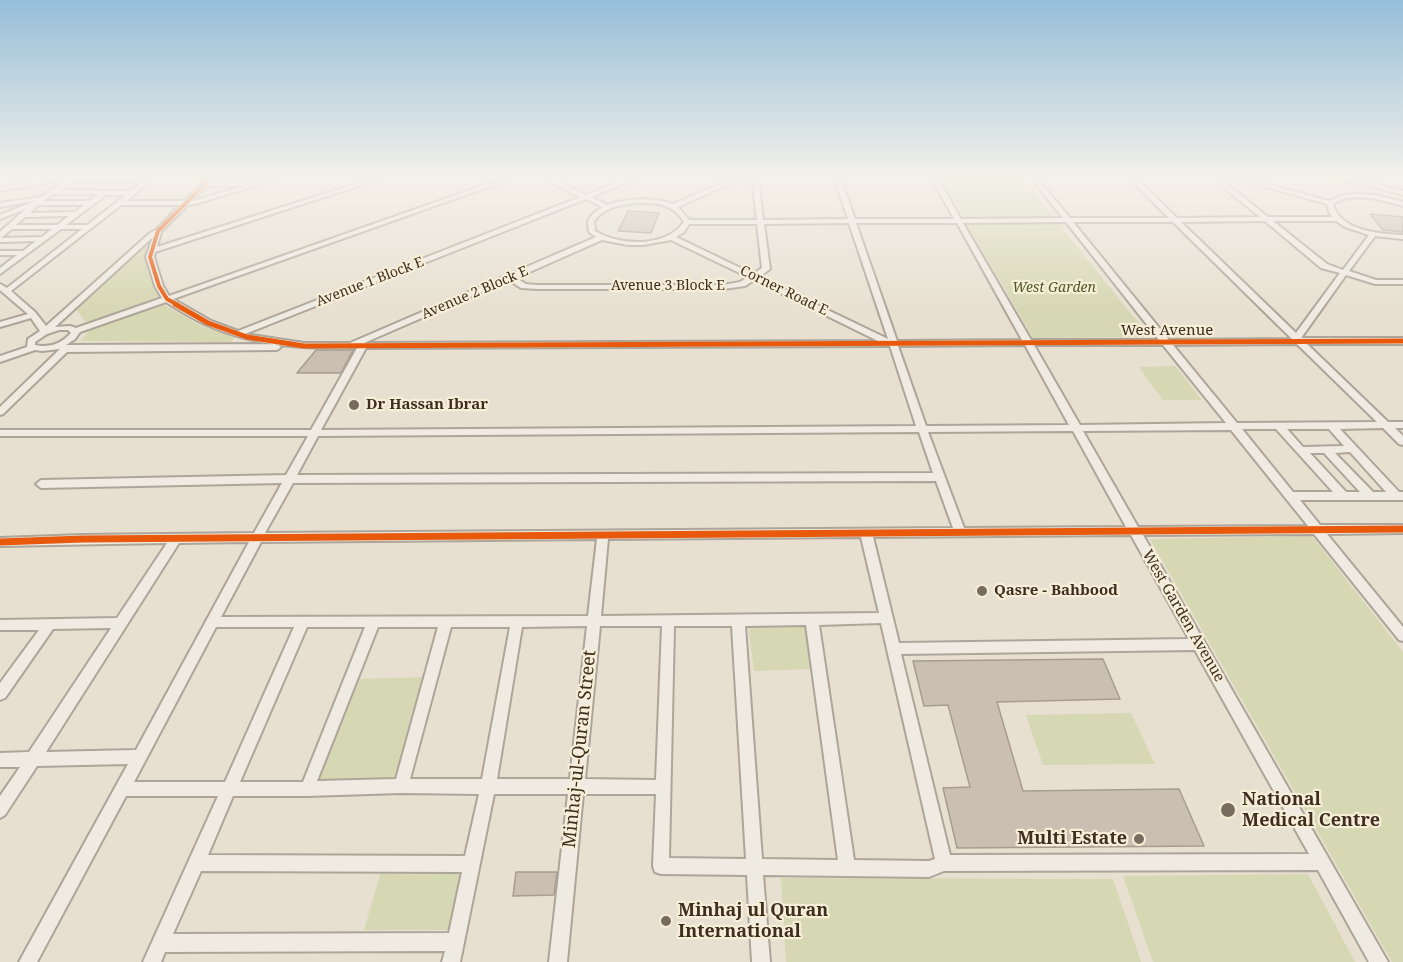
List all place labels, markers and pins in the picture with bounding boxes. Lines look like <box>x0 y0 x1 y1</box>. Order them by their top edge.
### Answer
place label: Dr Hassan Ibrar <box>366 396 488 414</box>
marker: Dr Hassan Ibrar <box>347 398 361 412</box>
place label: Qasre - Bahbood <box>994 582 1118 600</box>
marker: Qasre - Bahbood <box>975 584 989 598</box>
place label: National Medical Centre <box>1242 789 1380 832</box>
marker: National Medical Centre <box>1219 801 1237 819</box>
place label: Multi Estate <box>1017 828 1127 850</box>
marker: Multi Estate <box>1132 832 1146 846</box>
place label: Minhaj ul Quran International <box>678 900 828 942</box>
marker: Minhaj ul Quran International <box>659 914 673 928</box>

